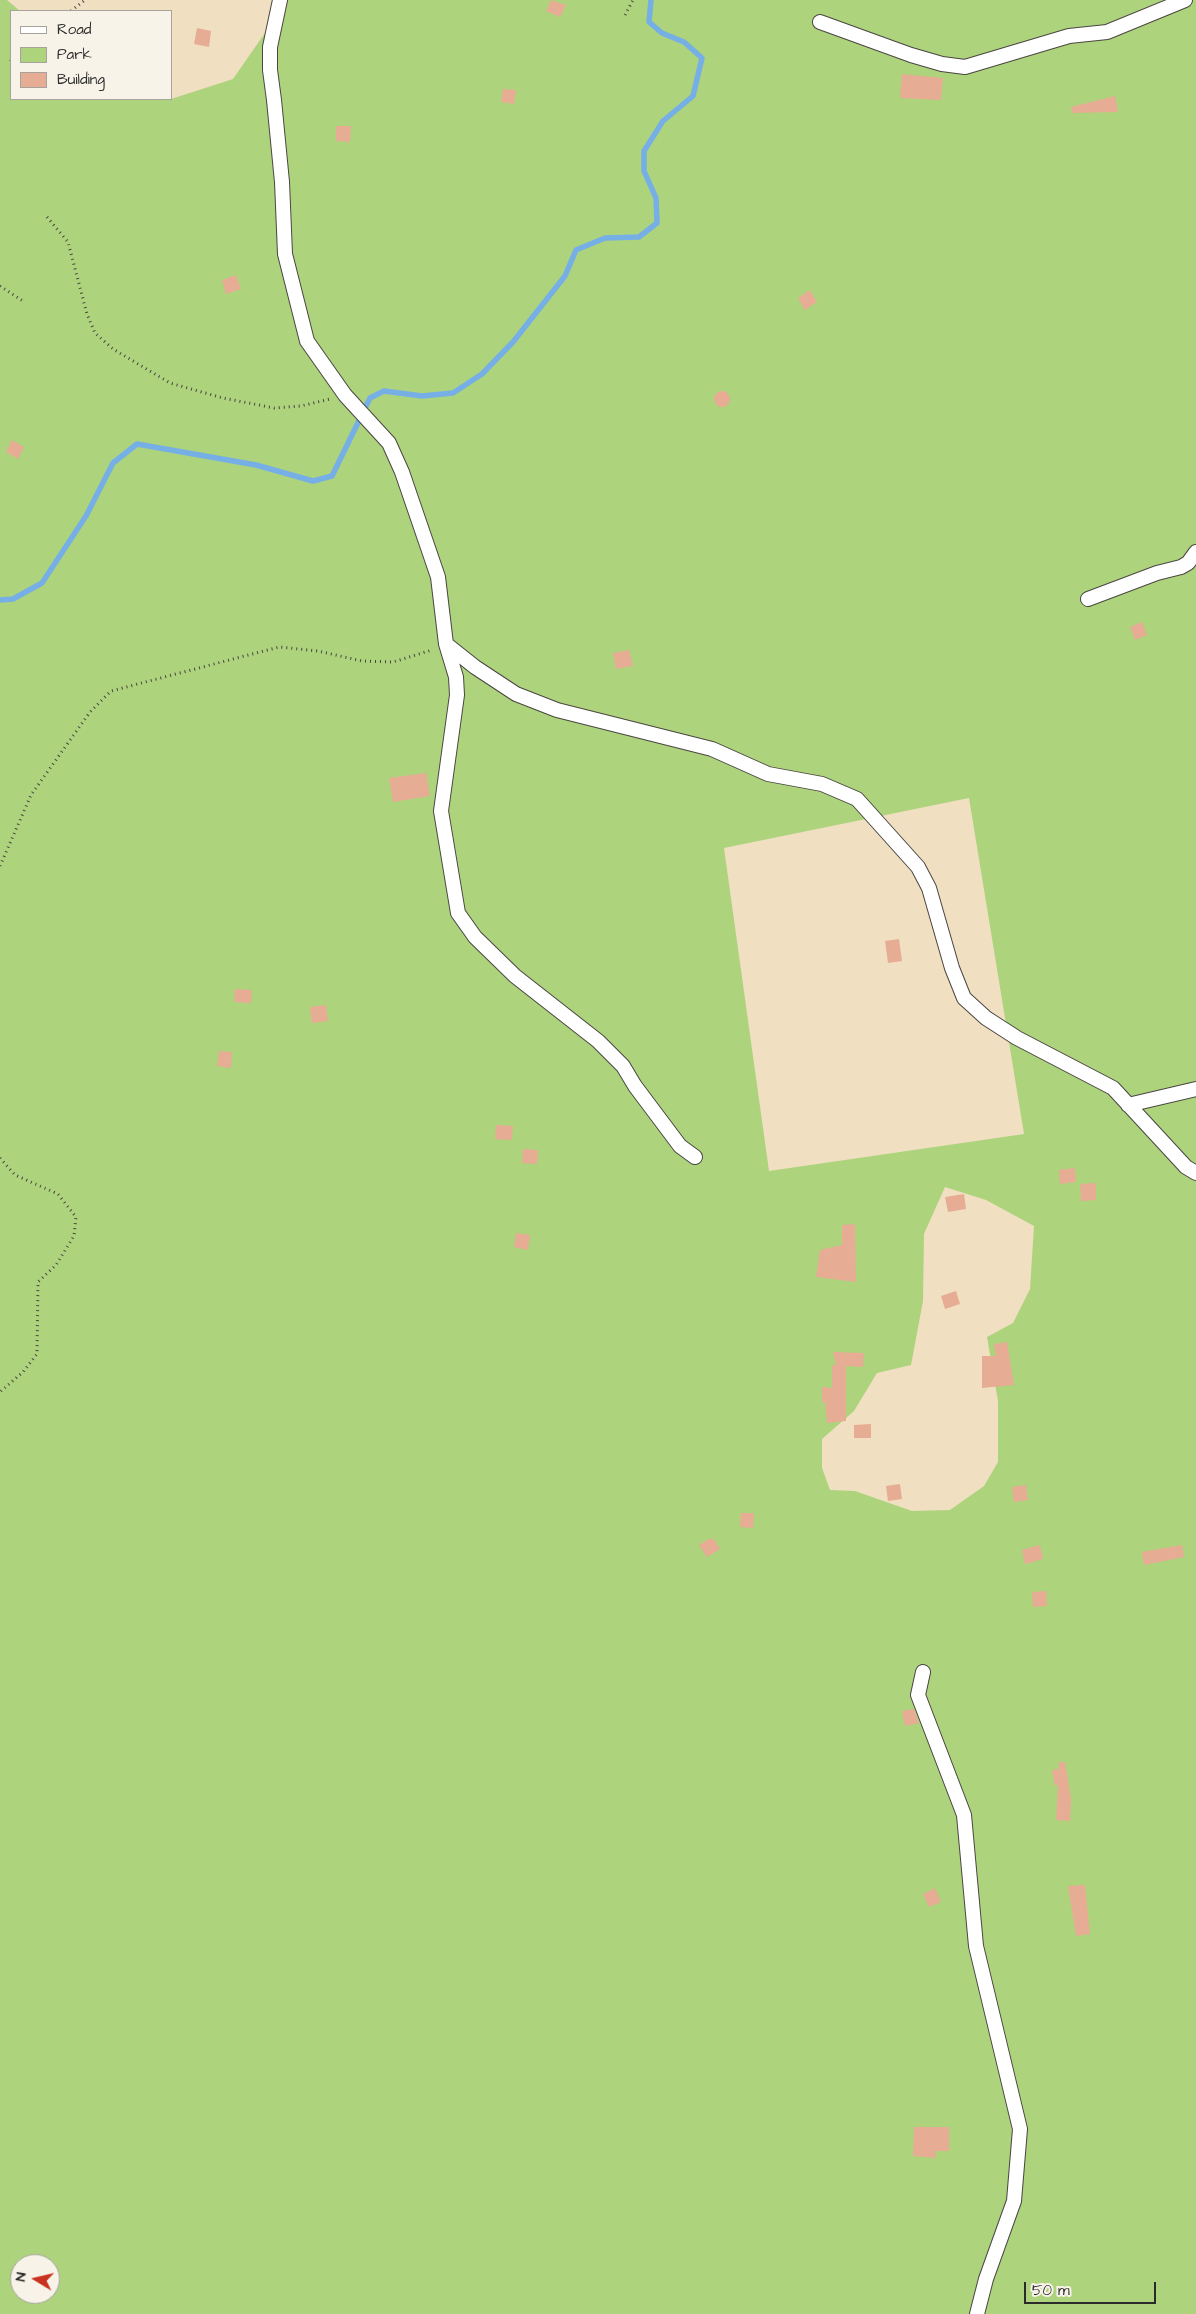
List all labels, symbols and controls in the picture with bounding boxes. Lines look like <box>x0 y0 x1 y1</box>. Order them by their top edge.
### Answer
legend <box>10 10 172 100</box>
text: Road <box>57 19 91 40</box>
text: Park <box>57 44 92 65</box>
text: Building <box>57 69 105 90</box>
north arrow <box>10 2254 60 2304</box>
text: N <box>11 2271 32 2283</box>
scale bar <box>1026 2272 1158 2304</box>
text: 50 m <box>1032 2280 1070 2301</box>

